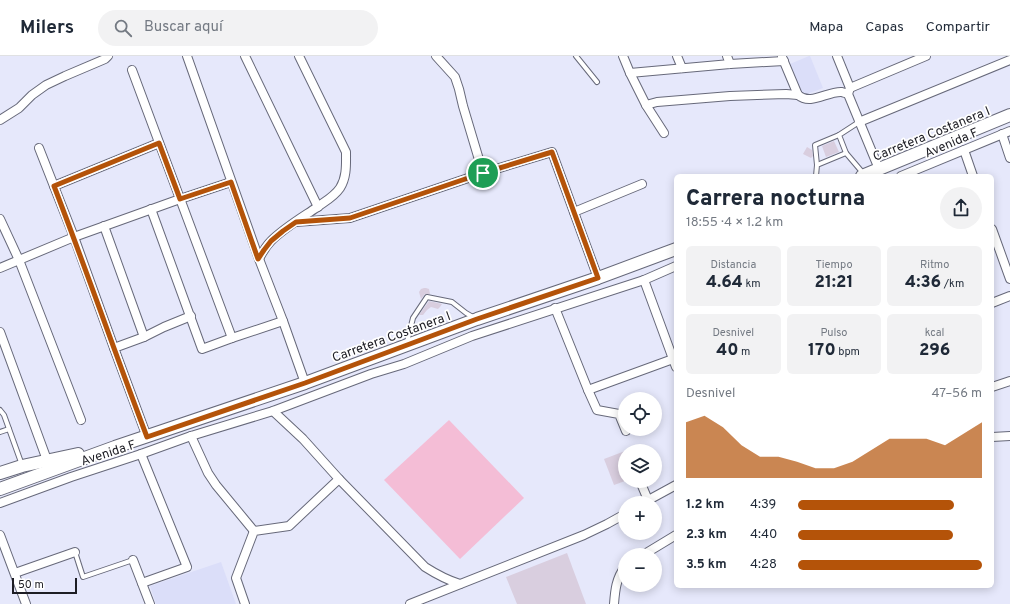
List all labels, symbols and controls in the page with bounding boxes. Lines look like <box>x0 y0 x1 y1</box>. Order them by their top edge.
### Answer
search box <box>98 10 378 46</box>
text: Milers <box>20 16 74 40</box>
icon: search <box>112 17 134 39</box>
text: Buscar aquí <box>144 18 223 37</box>
text: Mapa <box>809 19 843 36</box>
text: Capas <box>865 19 904 36</box>
text: Compartir <box>926 19 990 36</box>
street label: Carretera Costanera I <box>871 104 993 166</box>
street label: Avenida F <box>922 125 981 162</box>
pin <box>466 156 500 190</box>
icon: arrive <box>472 162 494 184</box>
text: Carrera nocturna <box>686 186 865 213</box>
button: share <box>940 187 982 229</box>
text: 18:55 · 4 × 1.2 km <box>686 215 783 231</box>
text: Distancia <box>710 258 756 272</box>
text: Tiempo <box>815 258 853 272</box>
text: Ritmo <box>920 258 949 272</box>
text: 4.64 <box>706 272 743 294</box>
text: 21:21 <box>815 272 853 294</box>
text: 4:36 <box>905 272 941 294</box>
text: km <box>743 277 761 291</box>
text: /km <box>941 277 964 291</box>
street label: Carretera Costanera I <box>330 309 453 367</box>
text: Desnivel <box>712 326 754 340</box>
text: Pulso <box>820 326 848 340</box>
text: kcal <box>925 326 944 340</box>
text: 40 <box>716 340 739 362</box>
text: 170 <box>808 340 836 362</box>
text: 296 <box>919 340 950 362</box>
text: m <box>739 345 750 359</box>
text: bpm <box>836 345 860 359</box>
text: Desnivel <box>686 386 735 402</box>
text: 47–56 m <box>931 386 982 402</box>
map controls <box>618 392 662 592</box>
button: locate <box>618 392 662 436</box>
street label: Avenida F <box>79 437 138 470</box>
button: layers <box>618 444 662 488</box>
button: + <box>618 496 662 540</box>
text: 1.2 km <box>686 497 724 513</box>
text: 4:39 <box>750 497 776 513</box>
text: 2.3 km <box>686 527 727 543</box>
text: 4:40 <box>750 527 777 543</box>
button: − <box>618 548 662 592</box>
text: 3.5 km <box>686 557 727 573</box>
text: 4:28 <box>750 557 777 573</box>
scale bar <box>12 576 77 595</box>
text: 50 m <box>18 578 44 592</box>

